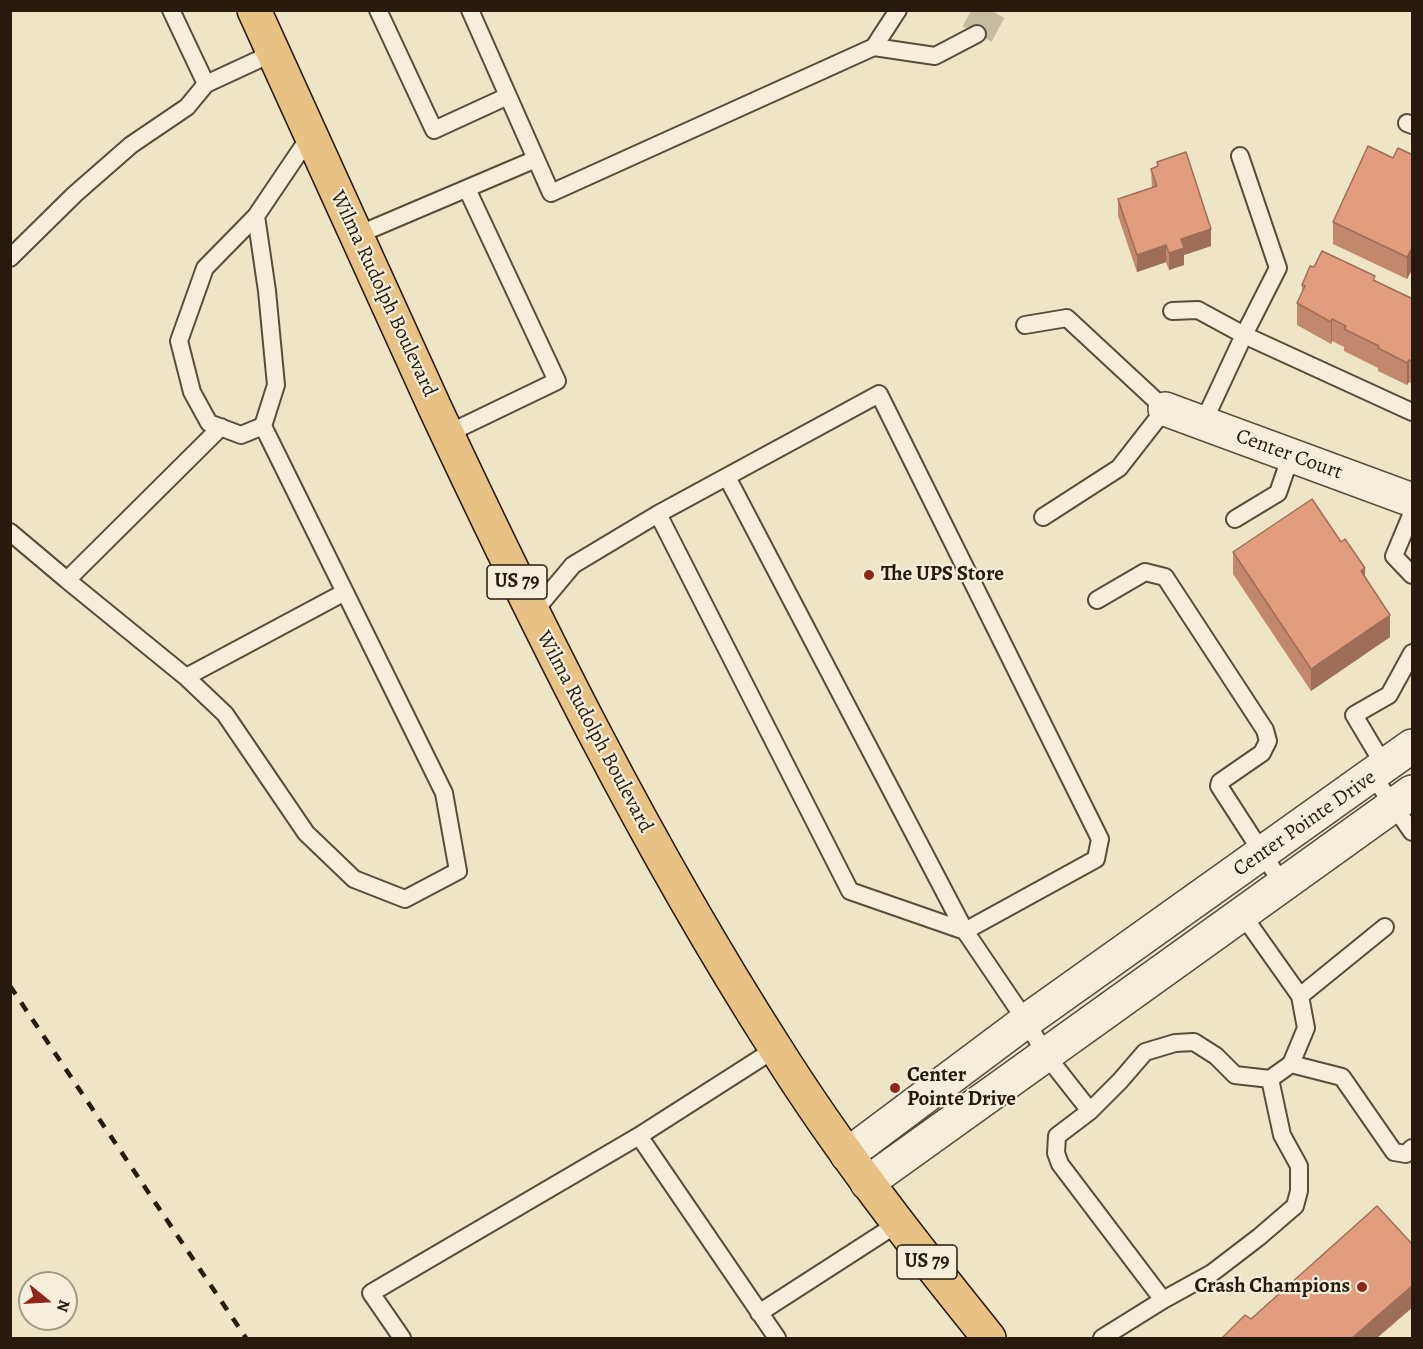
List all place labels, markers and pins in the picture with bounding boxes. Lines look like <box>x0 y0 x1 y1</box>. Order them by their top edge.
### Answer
place label: The UPS Store <box>881 562 1004 588</box>
marker: The UPS Store <box>862 568 876 582</box>
place label: Center Pointe Drive <box>907 1063 1016 1113</box>
marker: Center Pointe Drive <box>888 1081 902 1095</box>
place label: Crash Champions <box>1194 1274 1350 1300</box>
marker: Crash Champions <box>1355 1280 1369 1294</box>

